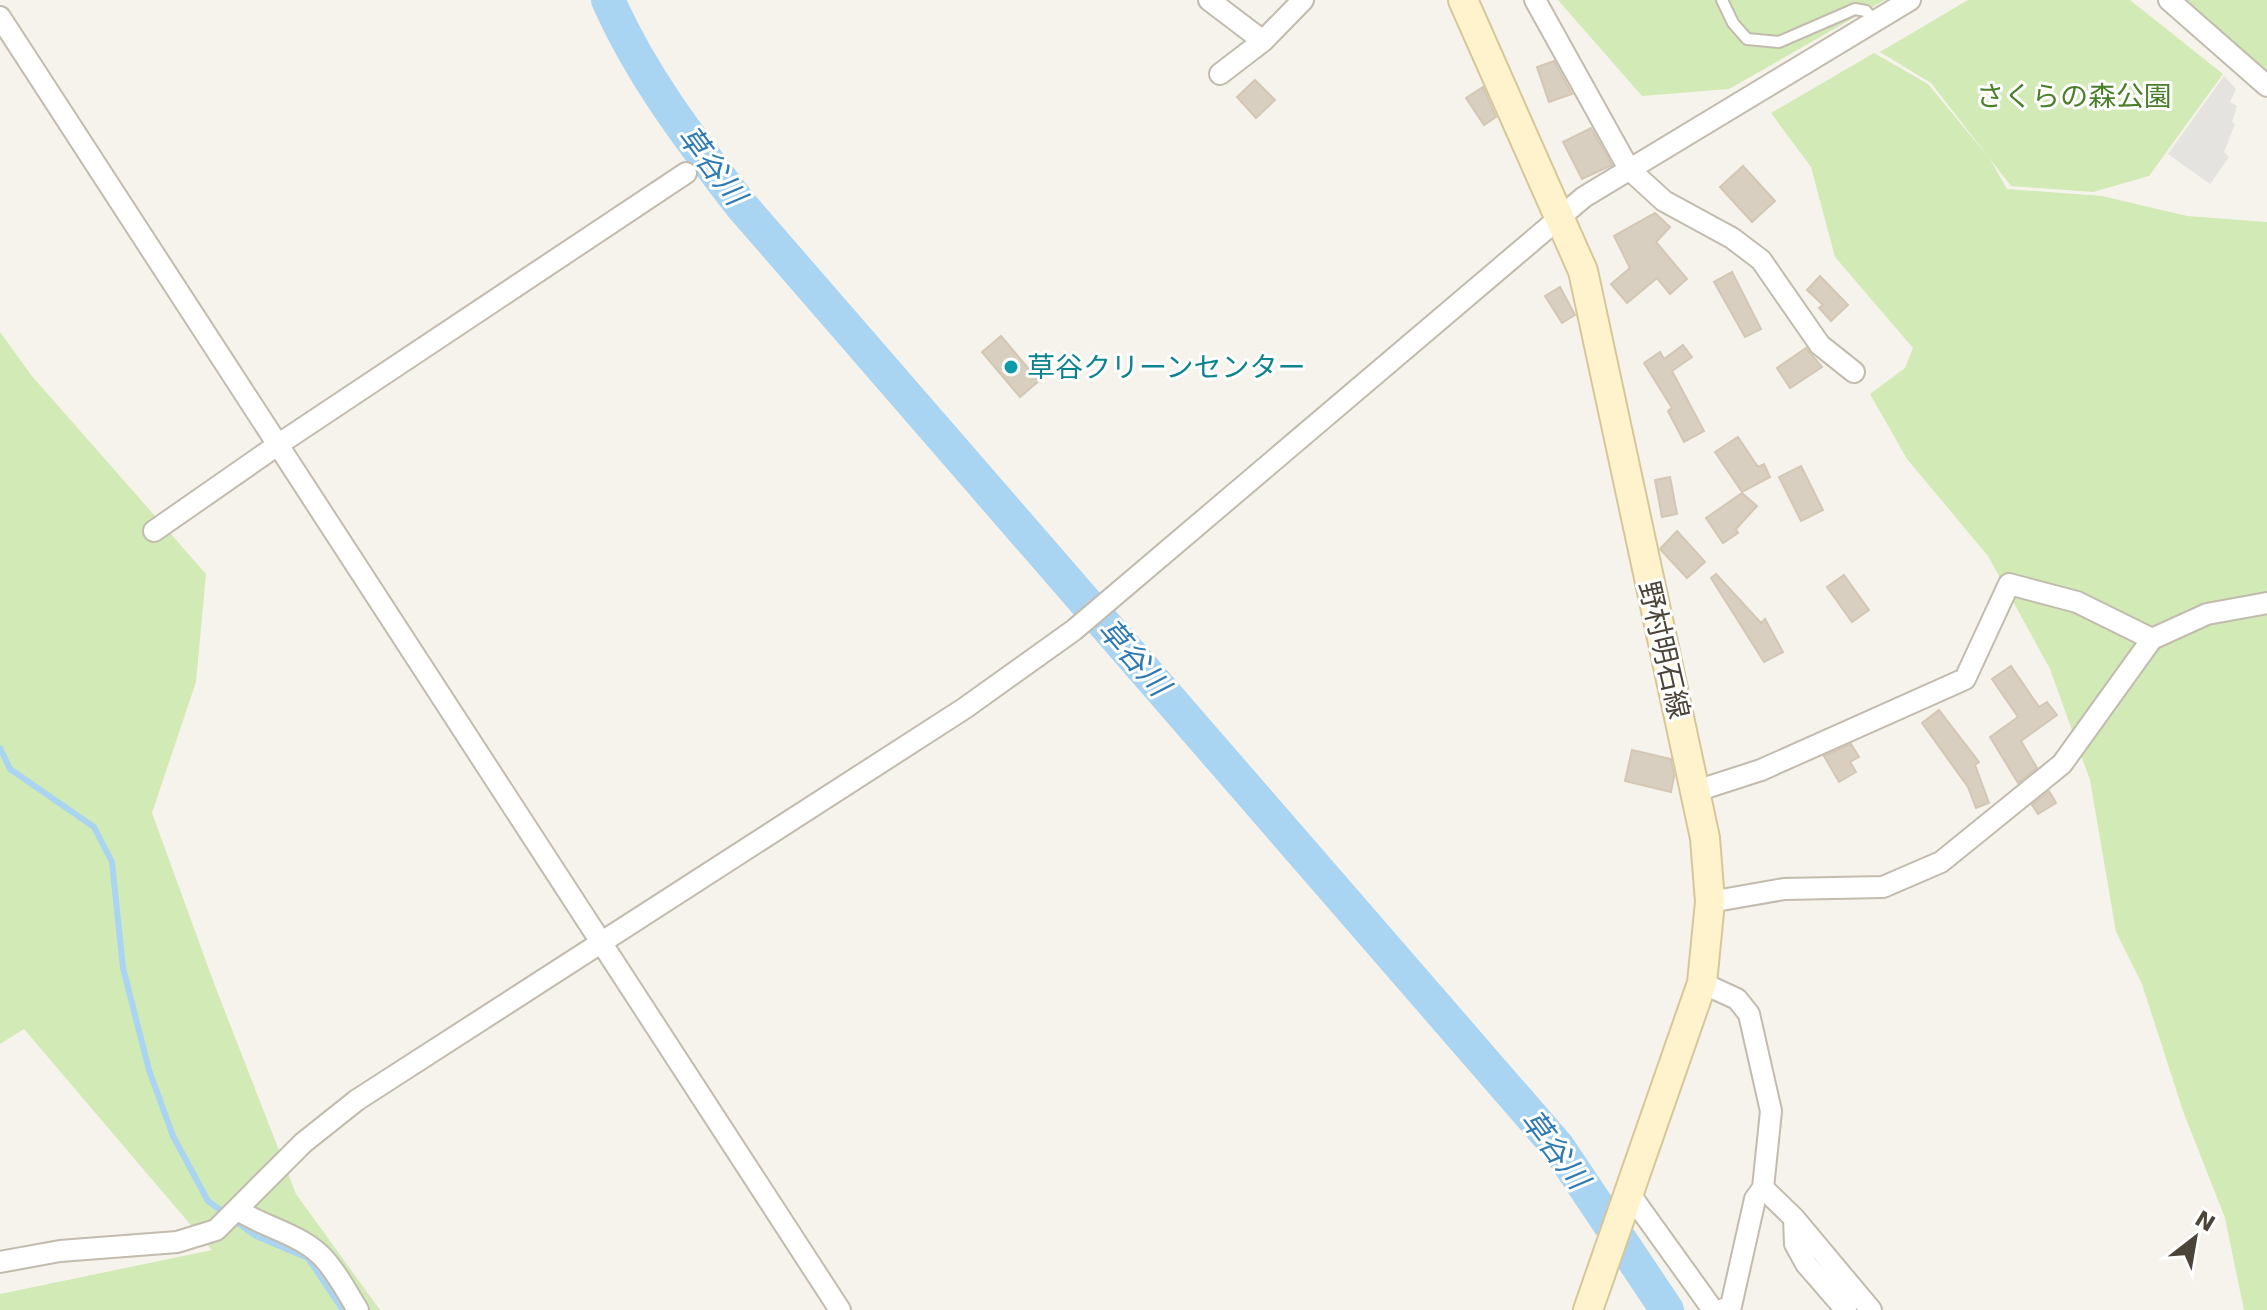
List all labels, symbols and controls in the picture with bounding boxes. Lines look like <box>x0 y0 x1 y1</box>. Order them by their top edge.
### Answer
park label: さくらの森公園 <box>1976 80 2172 113</box>
water label: 草谷川 <box>671 119 755 214</box>
place label: 草谷クリーンセンター <box>1027 351 1306 384</box>
marker: 草谷クリーンセンター <box>1002 358 1020 376</box>
street label: 野村明石線 <box>1632 578 1696 722</box>
water label: 草谷川 <box>1091 612 1179 705</box>
water label: 草谷川 <box>1514 1103 1598 1198</box>
north arrow <box>2155 1198 2235 1278</box>
text: N <box>2191 1206 2219 1237</box>

